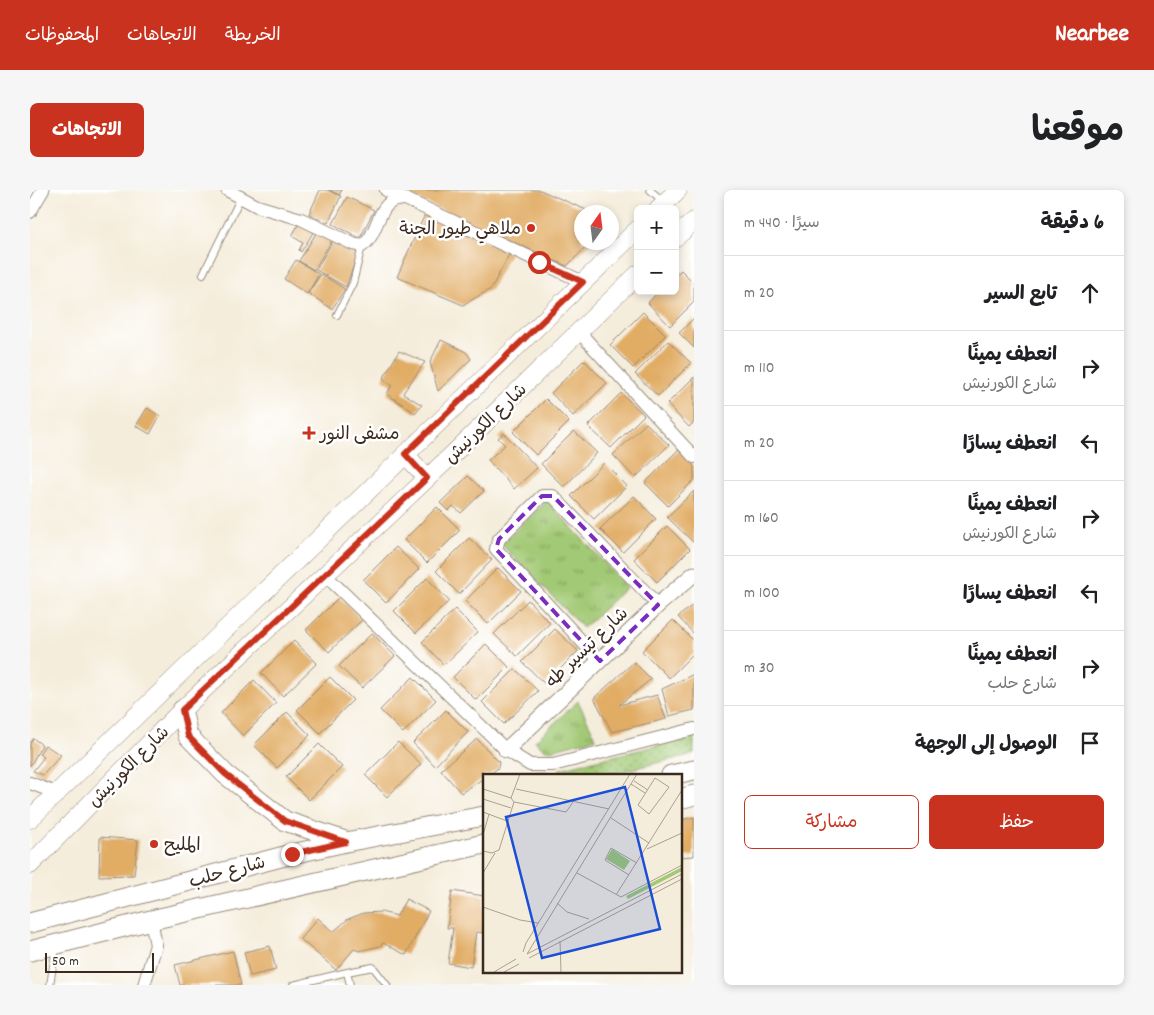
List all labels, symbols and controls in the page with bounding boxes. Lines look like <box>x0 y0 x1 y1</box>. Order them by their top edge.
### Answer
text: Nearbee <box>1055 18 1129 52</box>
text: المحفوظات <box>25 24 99 49</box>
text: الاتجاهات <box>127 24 197 49</box>
text: الخريطة <box>225 24 281 49</box>
button: الاتجاهات <box>30 103 144 157</box>
text: موقعنا <box>1031 108 1124 158</box>
north arrow <box>574 205 619 250</box>
map controls <box>634 205 679 295</box>
button: + <box>634 205 679 250</box>
text: 6 دقيقة <box>1040 209 1104 239</box>
text: سيرًا · 440 m <box>744 212 820 235</box>
place label: ملاهي طيور الجنة <box>399 218 521 244</box>
marker: ملاهي طيور الجنة <box>525 222 537 234</box>
button: − <box>634 250 679 295</box>
route start <box>528 251 551 274</box>
icon: ahead <box>1076 279 1104 307</box>
text: 20 m <box>744 282 774 305</box>
text: تابع السير <box>985 282 1057 309</box>
text: انعطف يمينًا <box>968 343 1057 370</box>
icon: right <box>1076 354 1104 382</box>
text: 110 m <box>744 357 774 380</box>
text: شارع الكورنيش <box>962 373 1057 396</box>
street label: شارع الكورنيش <box>440 379 534 471</box>
place label: مشفى النور <box>318 423 399 448</box>
marker: مشفى النور <box>302 426 316 440</box>
icon: left <box>1076 429 1104 457</box>
text: 20 m <box>744 432 774 455</box>
text: انعطف يسارًا <box>963 432 1057 459</box>
text: انعطف يمينًا <box>968 493 1057 520</box>
icon: right <box>1076 504 1104 532</box>
text: 160 m <box>744 507 779 530</box>
text: شارع الكورنيش <box>962 523 1057 546</box>
icon: left <box>1076 579 1104 607</box>
text: 100 m <box>744 582 780 605</box>
text: انعطف يسارًا <box>963 582 1057 609</box>
street label: شارع تيسير طه <box>541 603 635 695</box>
text: انعطف يمينًا <box>968 643 1057 670</box>
icon: right <box>1076 654 1104 682</box>
text: 30 m <box>744 657 775 680</box>
text: شارع حلب <box>988 673 1057 696</box>
street label: شارع الكورنيش <box>83 721 176 814</box>
icon: arrive <box>1076 729 1104 757</box>
text: الوصول إلى الوجهة <box>915 732 1057 759</box>
inset map <box>483 774 682 972</box>
button: مشاركة <box>744 795 919 849</box>
button: حفظ <box>929 795 1104 849</box>
place label: المليح <box>164 834 201 859</box>
marker: المليح <box>148 838 160 850</box>
route end <box>281 843 304 866</box>
street label: شارع حلب <box>187 851 269 896</box>
scale bar <box>45 950 154 973</box>
text: 50 m <box>52 952 79 972</box>

